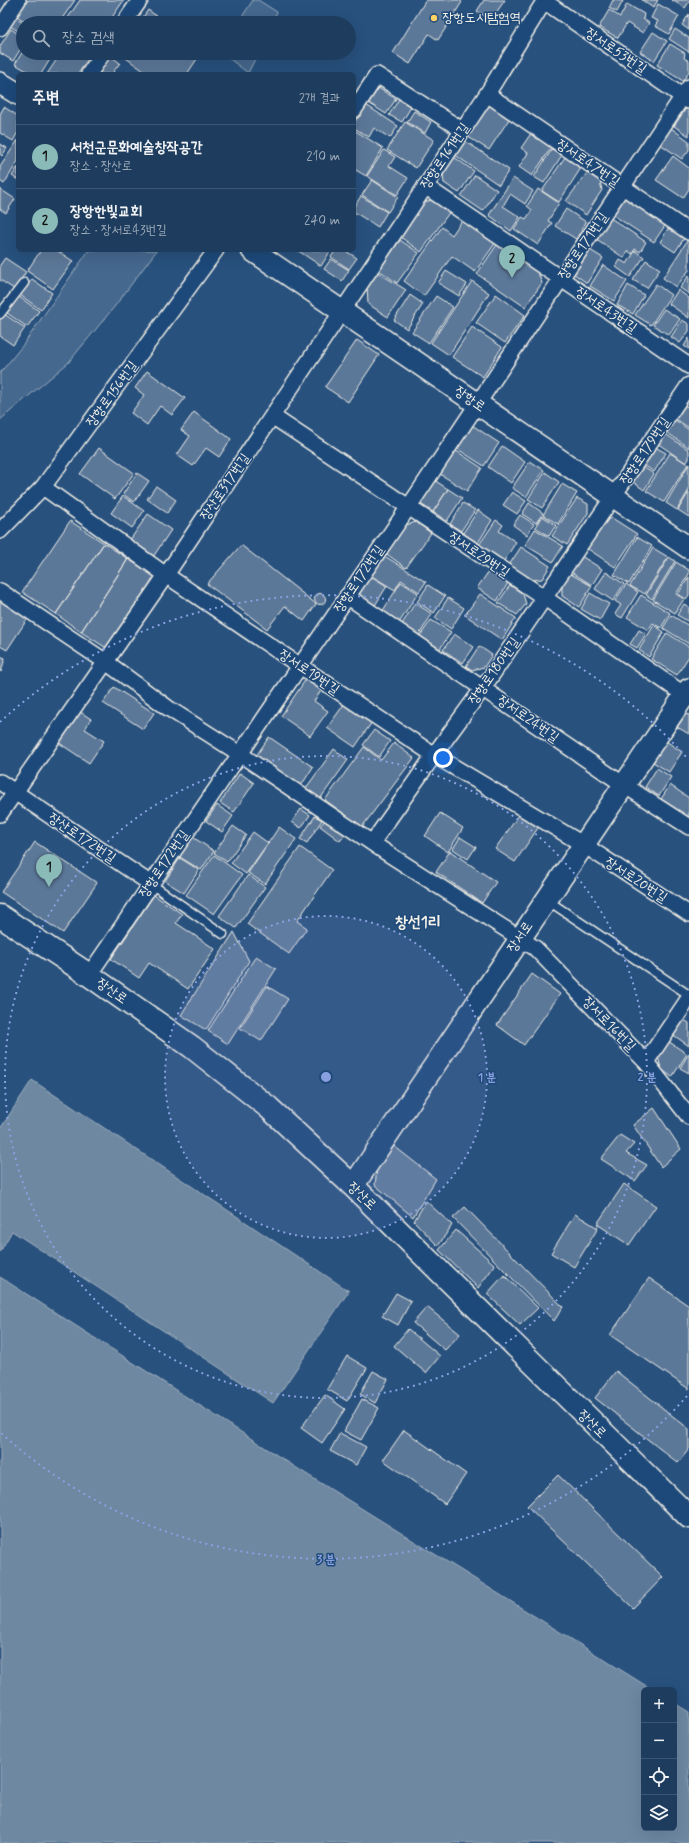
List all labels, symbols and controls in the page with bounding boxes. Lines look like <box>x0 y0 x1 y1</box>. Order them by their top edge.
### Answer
place label: 장항도시탐험역 <box>442 9 521 27</box>
marker: 장항도시탐험역 <box>429 13 439 23</box>
search box <box>16 16 356 60</box>
street label: 장서로53번길 <box>582 24 651 79</box>
icon: search <box>30 27 52 49</box>
text: 장소 검색 <box>62 28 114 48</box>
text: 주변 <box>32 87 59 109</box>
text: 2개 결과 <box>299 90 340 107</box>
street label: 장항로161번길 <box>416 119 474 193</box>
street label: 장서로47번길 <box>553 135 624 191</box>
text: 서천군문화예술창작공간 <box>70 138 203 158</box>
text: 1 <box>42 148 48 165</box>
text: 210 m <box>306 148 340 165</box>
text: 장소 · 장산로 <box>70 158 132 175</box>
text: 장항한빛교회 <box>70 202 142 222</box>
street label: 장항로171번길 <box>554 208 612 283</box>
text: 2 <box>42 212 48 229</box>
text: 240 m <box>304 212 340 229</box>
text: 장소 · 장서로43번길 <box>70 222 167 239</box>
pin: 2 <box>499 245 525 278</box>
street label: 장서로43번길 <box>572 283 641 338</box>
street label: 장항로156번길 <box>82 357 142 431</box>
street label: 장항로 <box>451 382 489 416</box>
street label: 장항로179번길 <box>616 413 675 488</box>
street label: 장산로317번길 <box>196 449 255 524</box>
street label: 장서로29번길 <box>445 528 514 582</box>
street label: 장항로172번길 <box>330 541 389 616</box>
street label: 장항로180번길 <box>464 633 524 708</box>
street label: 장서로19번길 <box>275 645 343 699</box>
street label: 장서로24번길 <box>494 691 563 747</box>
your location <box>433 748 453 768</box>
street label: 장산로172번길 <box>45 809 119 867</box>
street label: 장항로172번길 <box>135 826 194 901</box>
street label: 장서로20번길 <box>601 853 671 907</box>
pin: 1 <box>36 854 62 887</box>
district label: 창선1리 <box>395 912 441 933</box>
street label: 장서로 <box>503 918 537 956</box>
street label: 장산로 <box>93 974 131 1008</box>
street label: 장서로16번길 <box>578 993 640 1056</box>
centre of rings <box>319 1070 333 1084</box>
text: 1 분 <box>478 1070 496 1086</box>
text: 2 분 <box>638 1070 657 1086</box>
street label: 장산로 <box>344 1178 380 1214</box>
street label: 장산로 <box>574 1406 610 1442</box>
text: 3 분 <box>317 1552 336 1568</box>
map controls <box>641 1687 677 1831</box>
button: + <box>641 1687 677 1723</box>
button: − <box>641 1723 677 1759</box>
button: locate <box>641 1759 677 1795</box>
button: layers <box>641 1795 677 1831</box>

